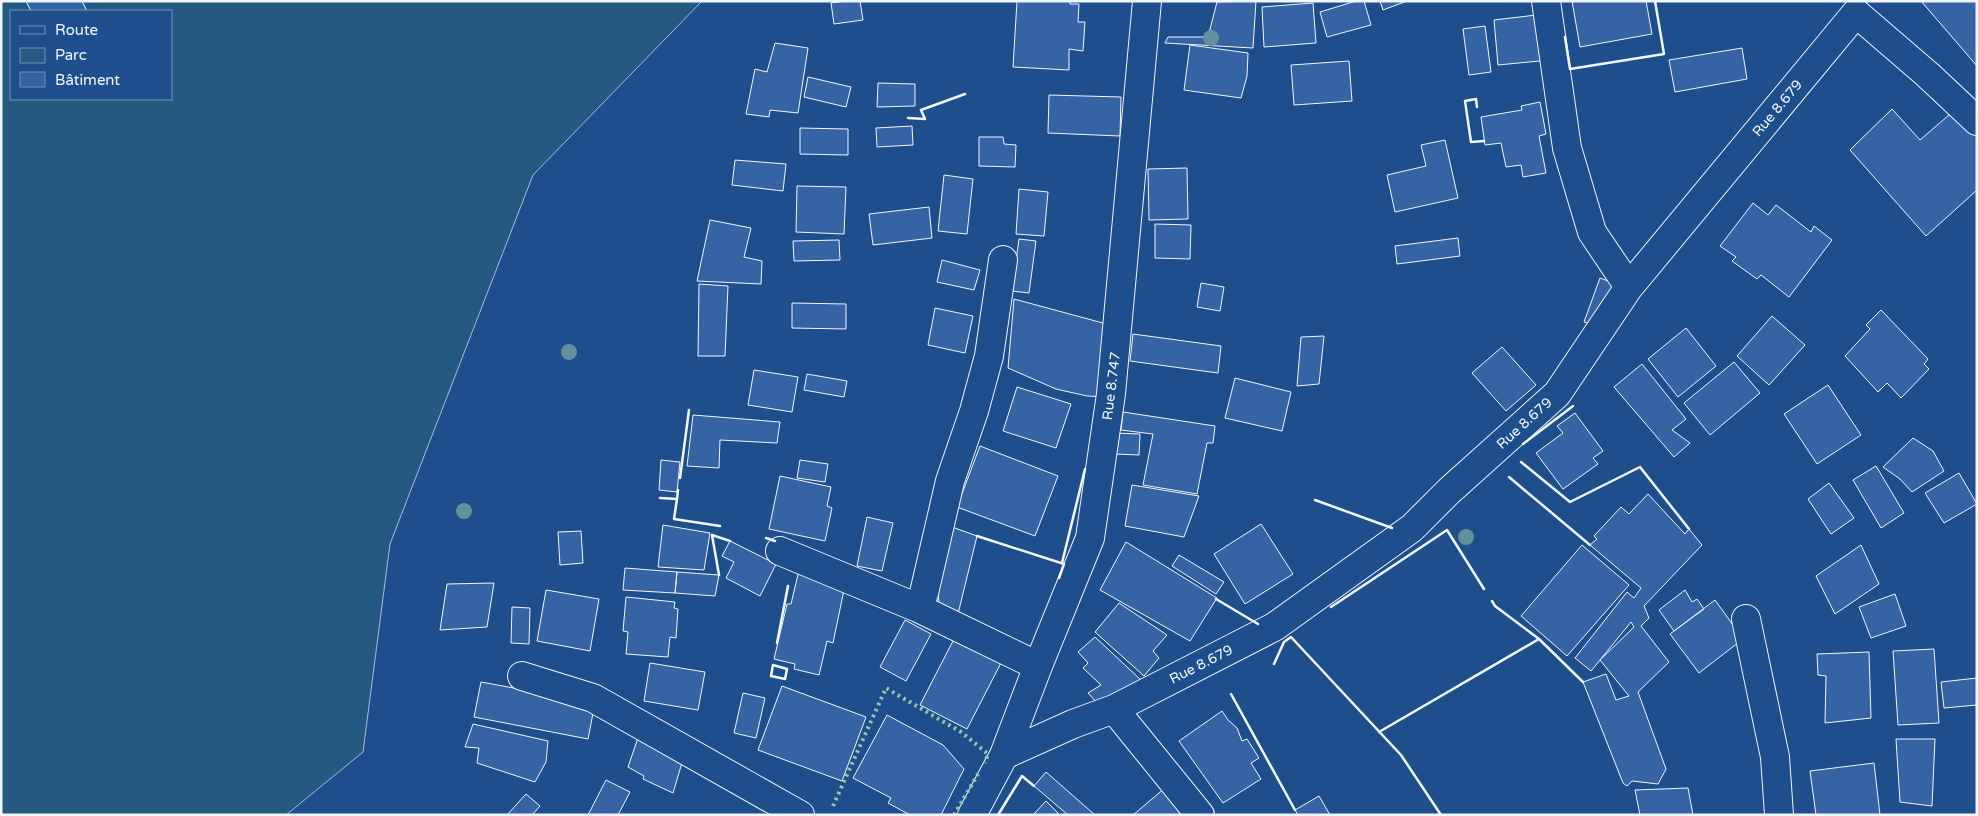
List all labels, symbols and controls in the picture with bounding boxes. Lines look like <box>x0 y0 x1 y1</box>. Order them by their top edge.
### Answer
legend <box>10 10 172 100</box>
text: Route <box>55 21 98 39</box>
text: Parc <box>55 46 87 64</box>
text: Bâtiment <box>55 71 120 89</box>
street label: Rue 8.679 <box>1749 76 1806 140</box>
street label: Rue 8.747 <box>1099 351 1124 421</box>
street label: Rue 8.679 <box>1493 394 1556 453</box>
street label: Rue 8.679 <box>1167 641 1236 688</box>

